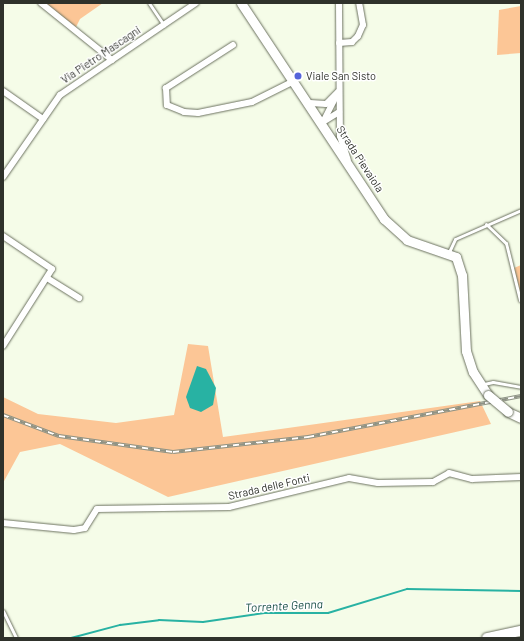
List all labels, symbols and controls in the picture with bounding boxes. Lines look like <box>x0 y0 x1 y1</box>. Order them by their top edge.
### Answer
street label: Via Pietro Mascagni <box>59 23 143 87</box>
place label: Viale San Sisto <box>306 69 376 83</box>
marker: Viale San Sisto <box>293 71 303 81</box>
street label: Strada Pievaiola <box>334 123 386 195</box>
street label: Strada delle Fonti <box>227 471 311 503</box>
water label: Torrente Genna <box>245 597 323 615</box>

